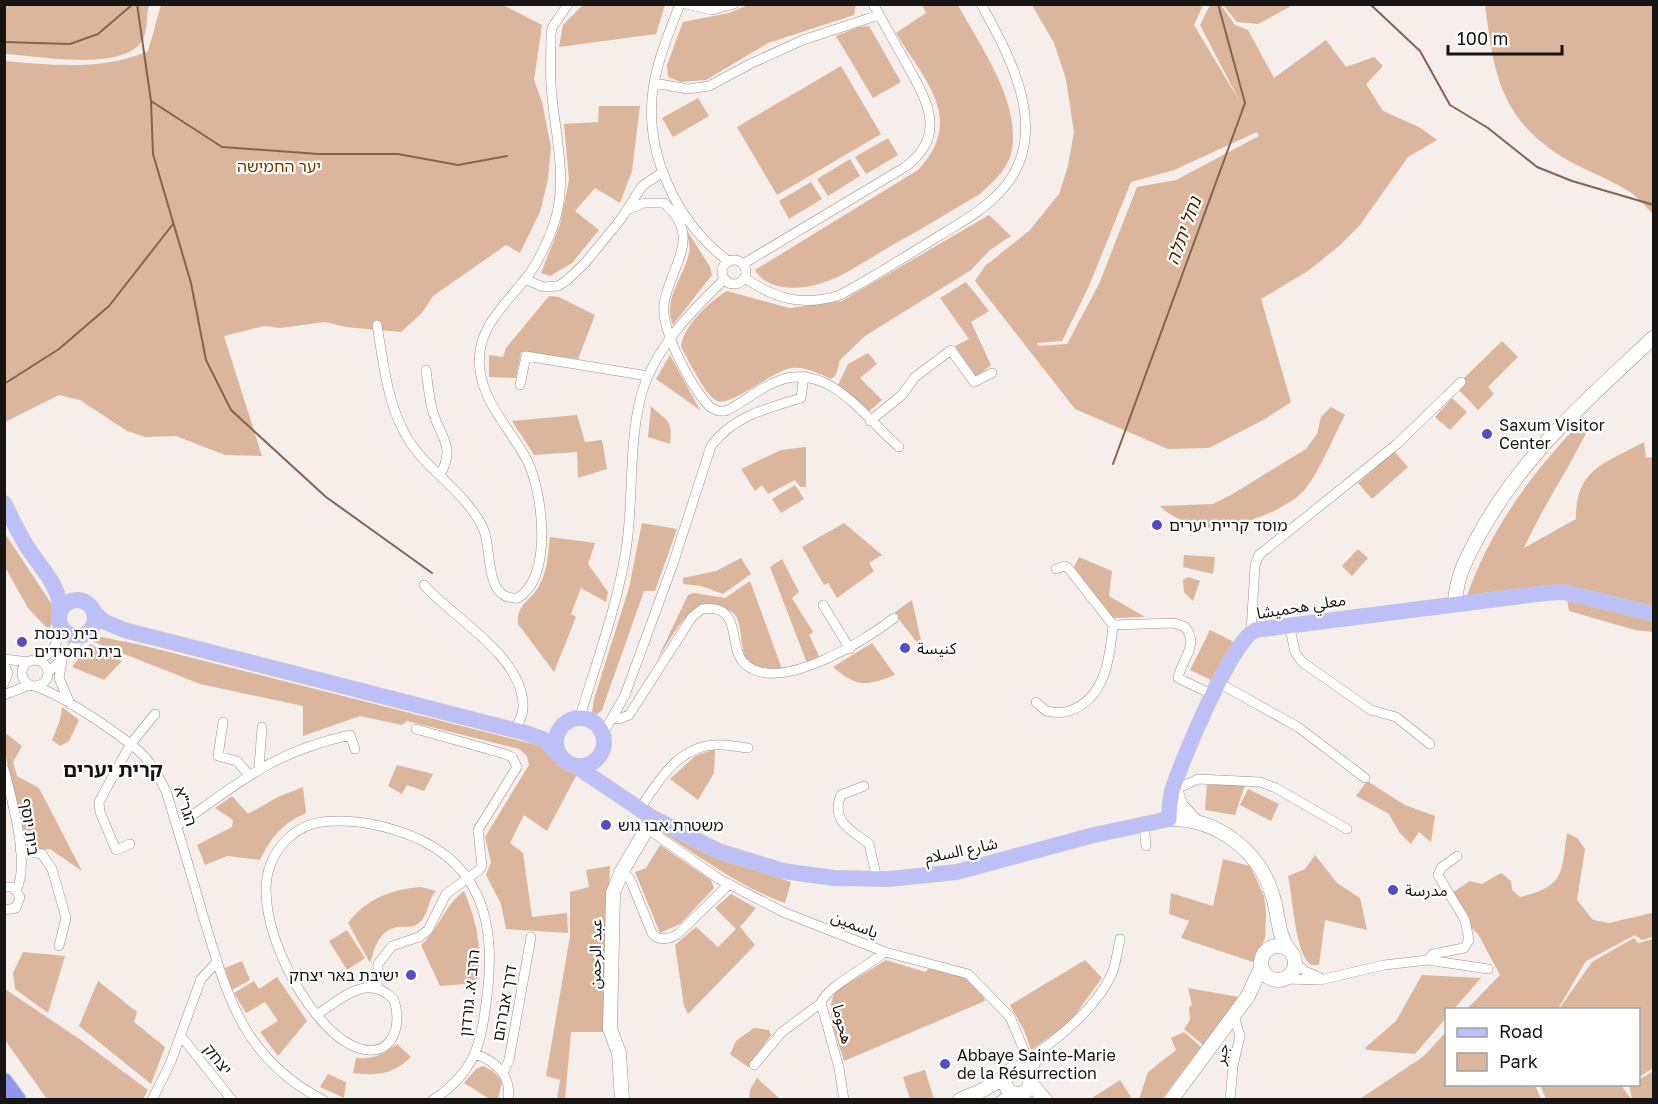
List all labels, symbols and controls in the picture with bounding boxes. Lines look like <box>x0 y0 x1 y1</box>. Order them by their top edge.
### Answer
scale bar <box>1448 18 1562 56</box>
text: 100 m <box>1457 27 1508 49</box>
park label: יער החמישה <box>237 156 321 176</box>
water label: נחל יתלה <box>1161 193 1206 268</box>
place label: Saxum Visitor Center <box>1499 415 1605 453</box>
marker: Saxum Visitor Center <box>1480 427 1494 441</box>
place label: מוסד קריית יערים <box>1169 515 1287 535</box>
marker: מוסד קריית יערים <box>1150 518 1164 532</box>
street label: معلي هحميشا <box>1255 589 1348 626</box>
place label: בית כנסת בית החסידים <box>34 623 122 661</box>
marker: בית כנסת בית החסידים <box>15 635 29 649</box>
place label: كنيسة <box>917 638 957 658</box>
marker: كنيسة <box>898 641 912 655</box>
district label: קרית יערים <box>63 757 163 781</box>
street label: הגר"א <box>170 784 202 828</box>
street label: בית יוסף <box>16 797 44 857</box>
place label: משטרת אבו גוש <box>618 815 724 835</box>
marker: משטרת אבו גוש <box>599 818 613 832</box>
street label: شارع السلام <box>923 833 1000 870</box>
place label: مدرسة <box>1405 880 1448 900</box>
marker: مدرسة <box>1386 883 1400 897</box>
street label: ياسمين <box>829 906 881 942</box>
street label: عبد الرحمن <box>584 919 606 989</box>
street label: הרב א. גורדון <box>454 948 484 1038</box>
street label: דרך אברהם <box>487 963 521 1043</box>
place label: ישיבת באר יצחק <box>289 965 399 985</box>
marker: ישיבת באר יצחק <box>404 968 418 982</box>
street label: هحوما <box>828 1002 858 1046</box>
legend <box>1445 1008 1640 1086</box>
text: Road <box>1499 1020 1543 1042</box>
street label: יצחק <box>199 1039 237 1079</box>
street label: جبر <box>1209 1042 1233 1067</box>
place label: Abbaye Sainte-Marie de la Résurrection <box>957 1045 1116 1083</box>
text: Park <box>1499 1050 1538 1072</box>
marker: Abbaye Sainte-Marie de la Résurrection <box>938 1057 952 1071</box>

